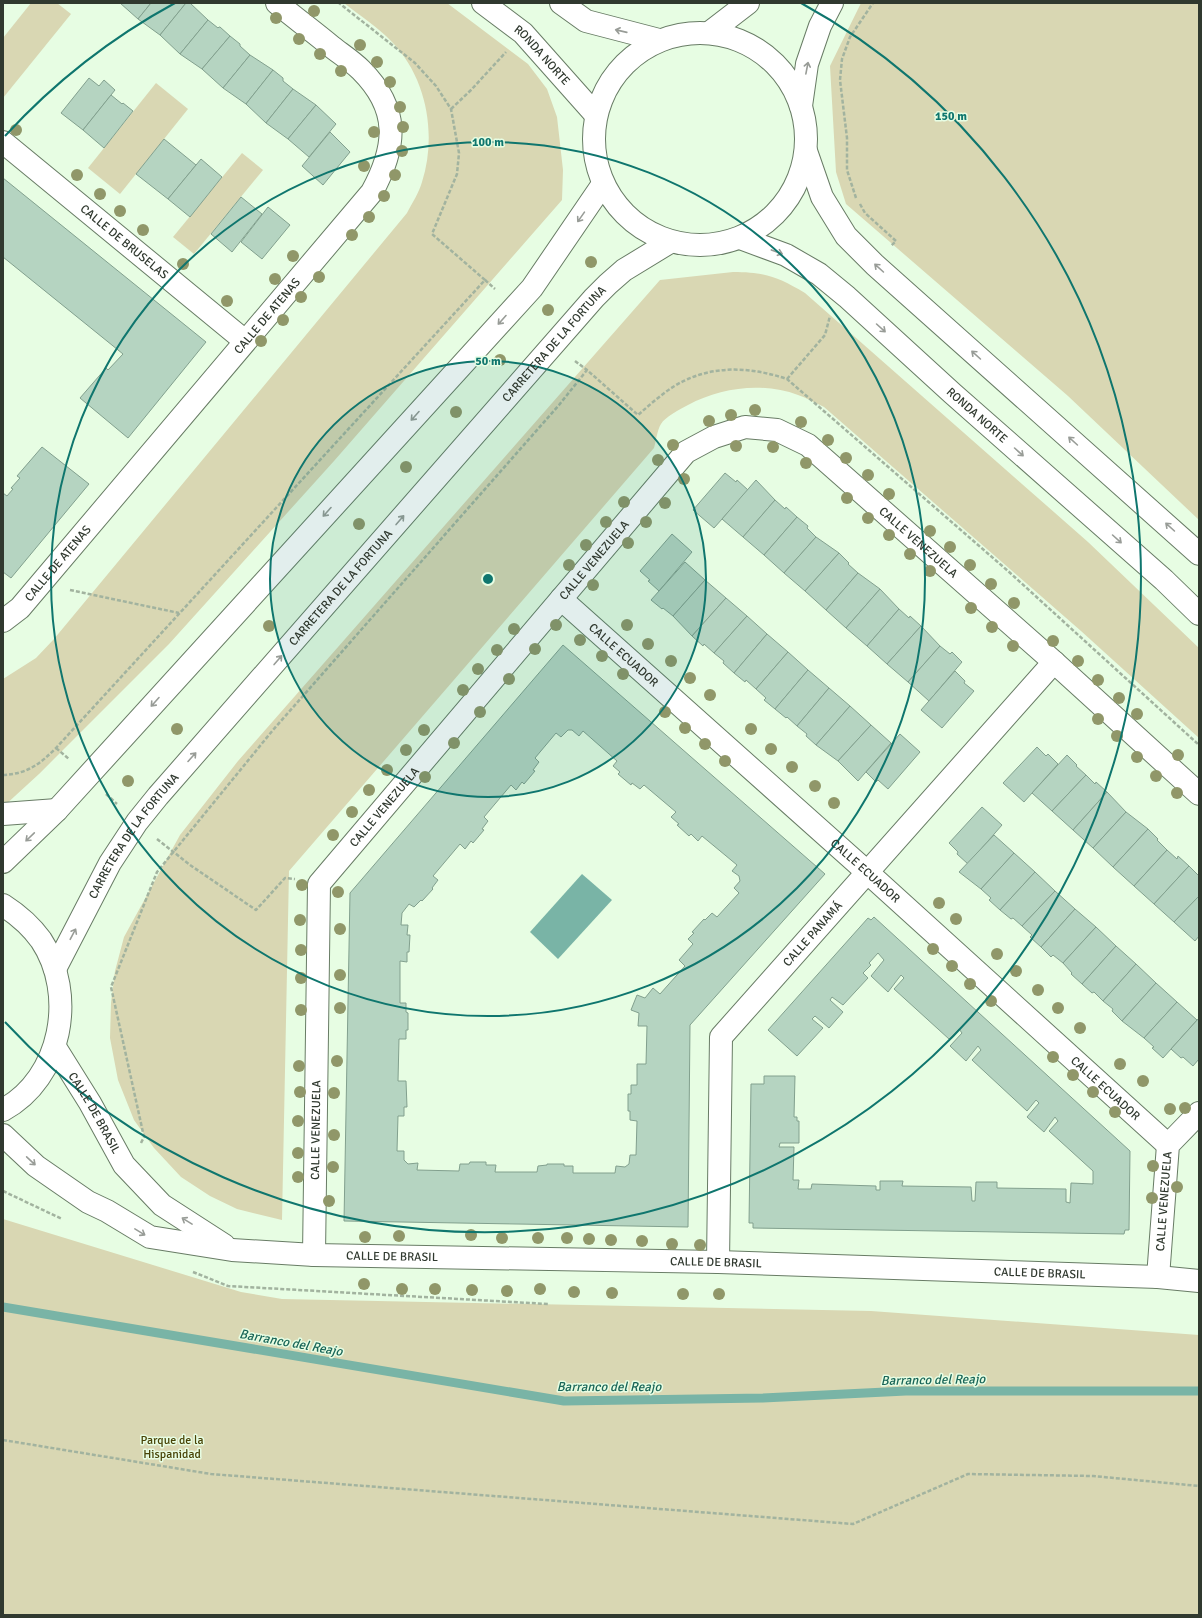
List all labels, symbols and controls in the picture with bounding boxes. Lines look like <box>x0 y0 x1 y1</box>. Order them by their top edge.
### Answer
street label: RONDA NORTE <box>511 22 573 89</box>
one-way arrow <box>615 27 628 34</box>
one-way arrow <box>803 61 811 74</box>
text: 150 m <box>935 109 967 124</box>
text: 100 m <box>472 135 504 150</box>
street label: CALLE DE BRUSELAS <box>77 202 171 283</box>
one-way arrow <box>576 211 585 222</box>
one-way arrow <box>770 249 783 256</box>
one-way arrow <box>873 264 884 273</box>
street label: CALLE DE ATENAS <box>231 275 304 357</box>
street label: CARRETERA DE LA FORTUNA <box>499 283 610 405</box>
one-way arrow <box>497 315 507 325</box>
one-way arrow <box>876 324 886 333</box>
one-way arrow <box>971 350 981 359</box>
text: 50 m <box>475 354 501 369</box>
street label: RONDA NORTE <box>943 385 1011 447</box>
one-way arrow <box>410 411 419 421</box>
one-way arrow <box>1068 436 1078 445</box>
one-way arrow <box>1014 448 1025 457</box>
street label: CALLE VENEZUELA <box>876 504 961 582</box>
one-way arrow <box>323 507 332 517</box>
one-way arrow <box>396 515 405 525</box>
street label: CALLE VENEZUELA <box>556 517 633 603</box>
street label: CALLE DE ATENAS <box>22 522 95 605</box>
one-way arrow <box>1166 523 1176 532</box>
street label: CARRETERA DE LA FORTUNA <box>286 526 396 649</box>
one-way arrow <box>1111 534 1122 543</box>
centre of rings <box>481 572 495 586</box>
street label: CALLE ECUADOR <box>585 620 661 690</box>
one-way arrow <box>273 655 283 665</box>
one-way arrow <box>151 697 160 707</box>
one-way arrow <box>187 753 196 763</box>
street label: CALLE VENEZUELA <box>347 764 423 850</box>
street label: CARRETERA DE LA FORTUNA <box>86 770 183 902</box>
one-way arrow <box>25 832 35 841</box>
street label: CALLE ECUADOR <box>827 836 903 906</box>
street label: CALLE PANAMÁ <box>780 898 846 970</box>
one-way arrow <box>70 928 77 940</box>
street label: CALLE ECUADOR <box>1067 1053 1143 1124</box>
street label: CALLE DE BRASIL <box>65 1070 123 1157</box>
street label: CALLE VENEZUELA <box>308 1079 324 1180</box>
street label: CALLE VENEZUELA <box>1153 1150 1176 1252</box>
one-way arrow <box>26 1156 36 1165</box>
one-way arrow <box>182 1217 193 1225</box>
one-way arrow <box>134 1228 146 1236</box>
street label: CALLE DE BRASIL <box>346 1249 438 1265</box>
street label: CALLE DE BRASIL <box>670 1254 762 1271</box>
street label: CALLE DE BRASIL <box>994 1264 1086 1283</box>
water label: Barranco del Reajo <box>238 1326 345 1360</box>
water label: Barranco del Reajo <box>881 1371 987 1389</box>
water label: Barranco del Reajo <box>557 1379 662 1395</box>
park label: Parque de la Hispanidad <box>140 1433 204 1462</box>

